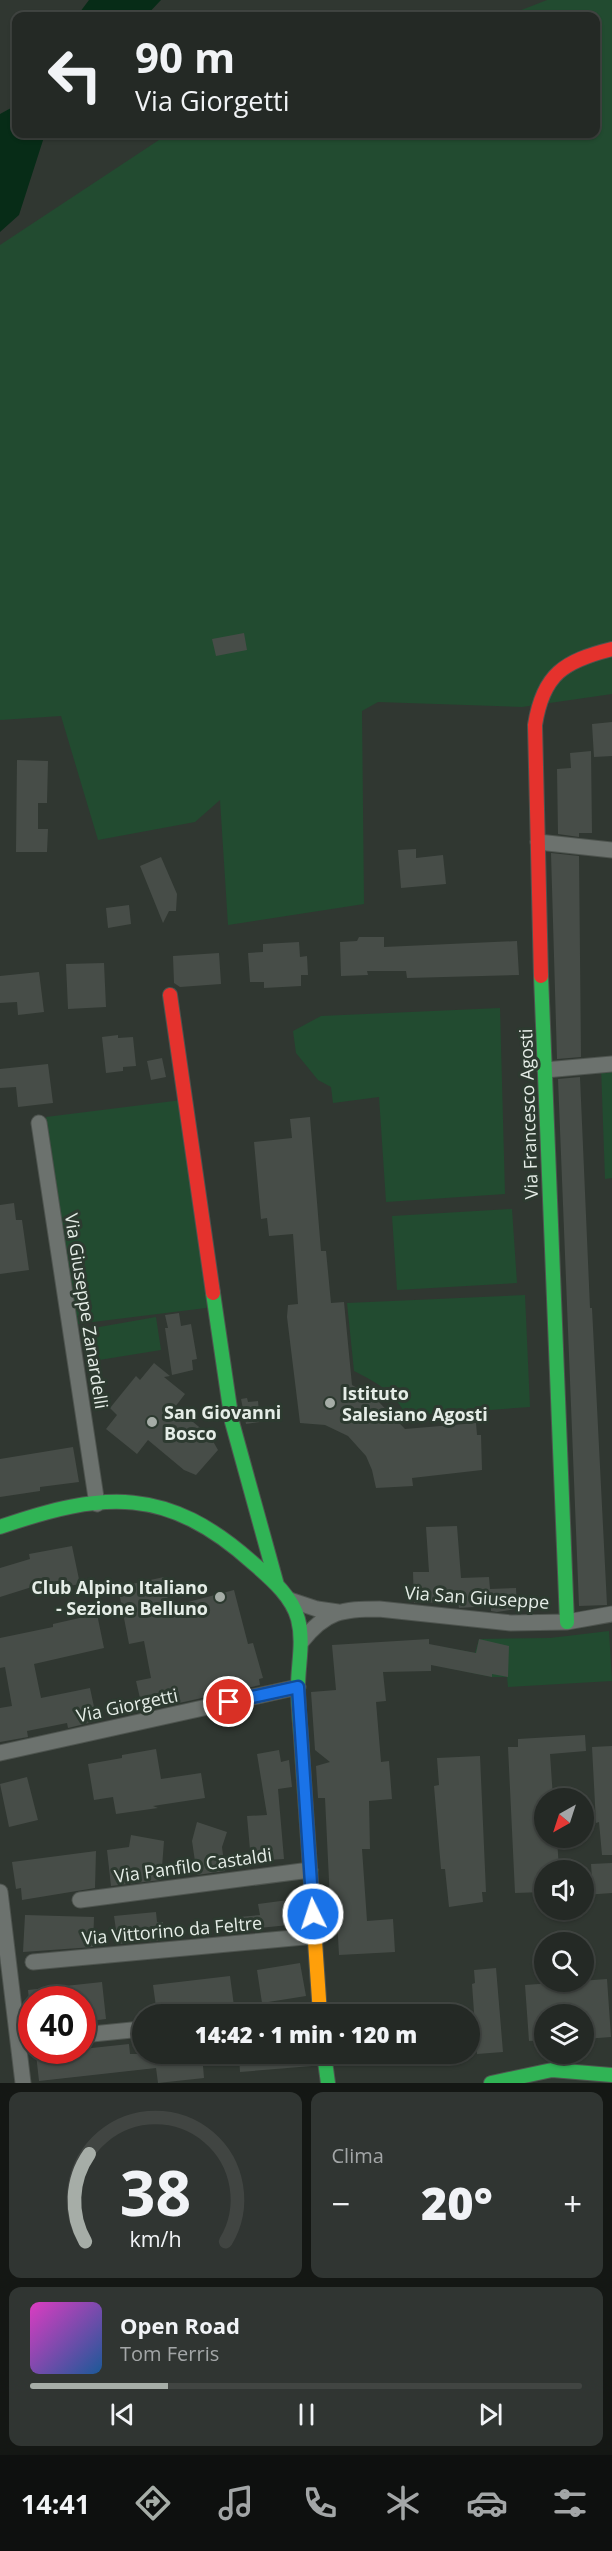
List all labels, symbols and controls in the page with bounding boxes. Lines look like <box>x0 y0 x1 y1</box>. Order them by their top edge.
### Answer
text: 90 m <box>135 28 235 85</box>
icon: left <box>36 36 114 114</box>
text: Via Giorgetti <box>135 82 290 119</box>
street label: Via Francesco Agosti <box>513 1028 543 1200</box>
street label: Via Giuseppe Zanardelli <box>60 1212 114 1410</box>
place label: Istituto Salesiano Agosti <box>342 1381 488 1426</box>
marker: Istituto Salesiano Agosti <box>323 1396 337 1410</box>
place label: San Giovanni Bosco <box>164 1400 281 1445</box>
marker: San Giovanni Bosco <box>145 1415 159 1429</box>
place label: Club Alpino Italiano - Sezione Belluno <box>31 1575 208 1620</box>
street label: Via San Giuseppe <box>404 1580 550 1614</box>
marker: Club Alpino Italiano - Sezione Belluno <box>213 1590 227 1604</box>
pin <box>203 1676 254 1727</box>
street label: Via Giorgetti <box>74 1683 180 1727</box>
icon: arrive <box>212 1685 245 1718</box>
north arrow <box>534 1788 594 1848</box>
map controls <box>534 1788 594 2064</box>
street label: Via Panfilo Castaldi <box>113 1842 273 1888</box>
button: sound <box>534 1860 594 1920</box>
position arrow <box>281 1882 345 1946</box>
street label: Via Vittorino da Feltre <box>81 1910 263 1950</box>
button: search <box>534 1932 594 1992</box>
speed limit sign: 40 <box>18 1986 96 2064</box>
button: layers <box>534 2004 594 2064</box>
text: 14:42 · 1 min · 120 m <box>195 2019 417 2049</box>
text: Clima <box>332 2142 384 2169</box>
text: 38 <box>120 2149 191 2234</box>
text: 20° <box>421 2172 493 2233</box>
text: − <box>332 2181 350 2226</box>
text: + <box>563 2181 582 2226</box>
text: km/h <box>129 2224 181 2253</box>
text: Open Road <box>120 2310 240 2340</box>
text: Tom Ferris <box>120 2340 219 2367</box>
icon: previous <box>106 2398 139 2431</box>
icon: pause <box>290 2398 323 2431</box>
icon: next <box>474 2398 507 2431</box>
icon: directions <box>132 2482 174 2524</box>
icon: music <box>215 2482 257 2524</box>
icon: phone <box>299 2482 341 2524</box>
icon: climate <box>382 2482 424 2524</box>
icon: car <box>466 2482 508 2524</box>
icon: filters <box>549 2482 591 2524</box>
text: 14:41 <box>21 2485 90 2522</box>

